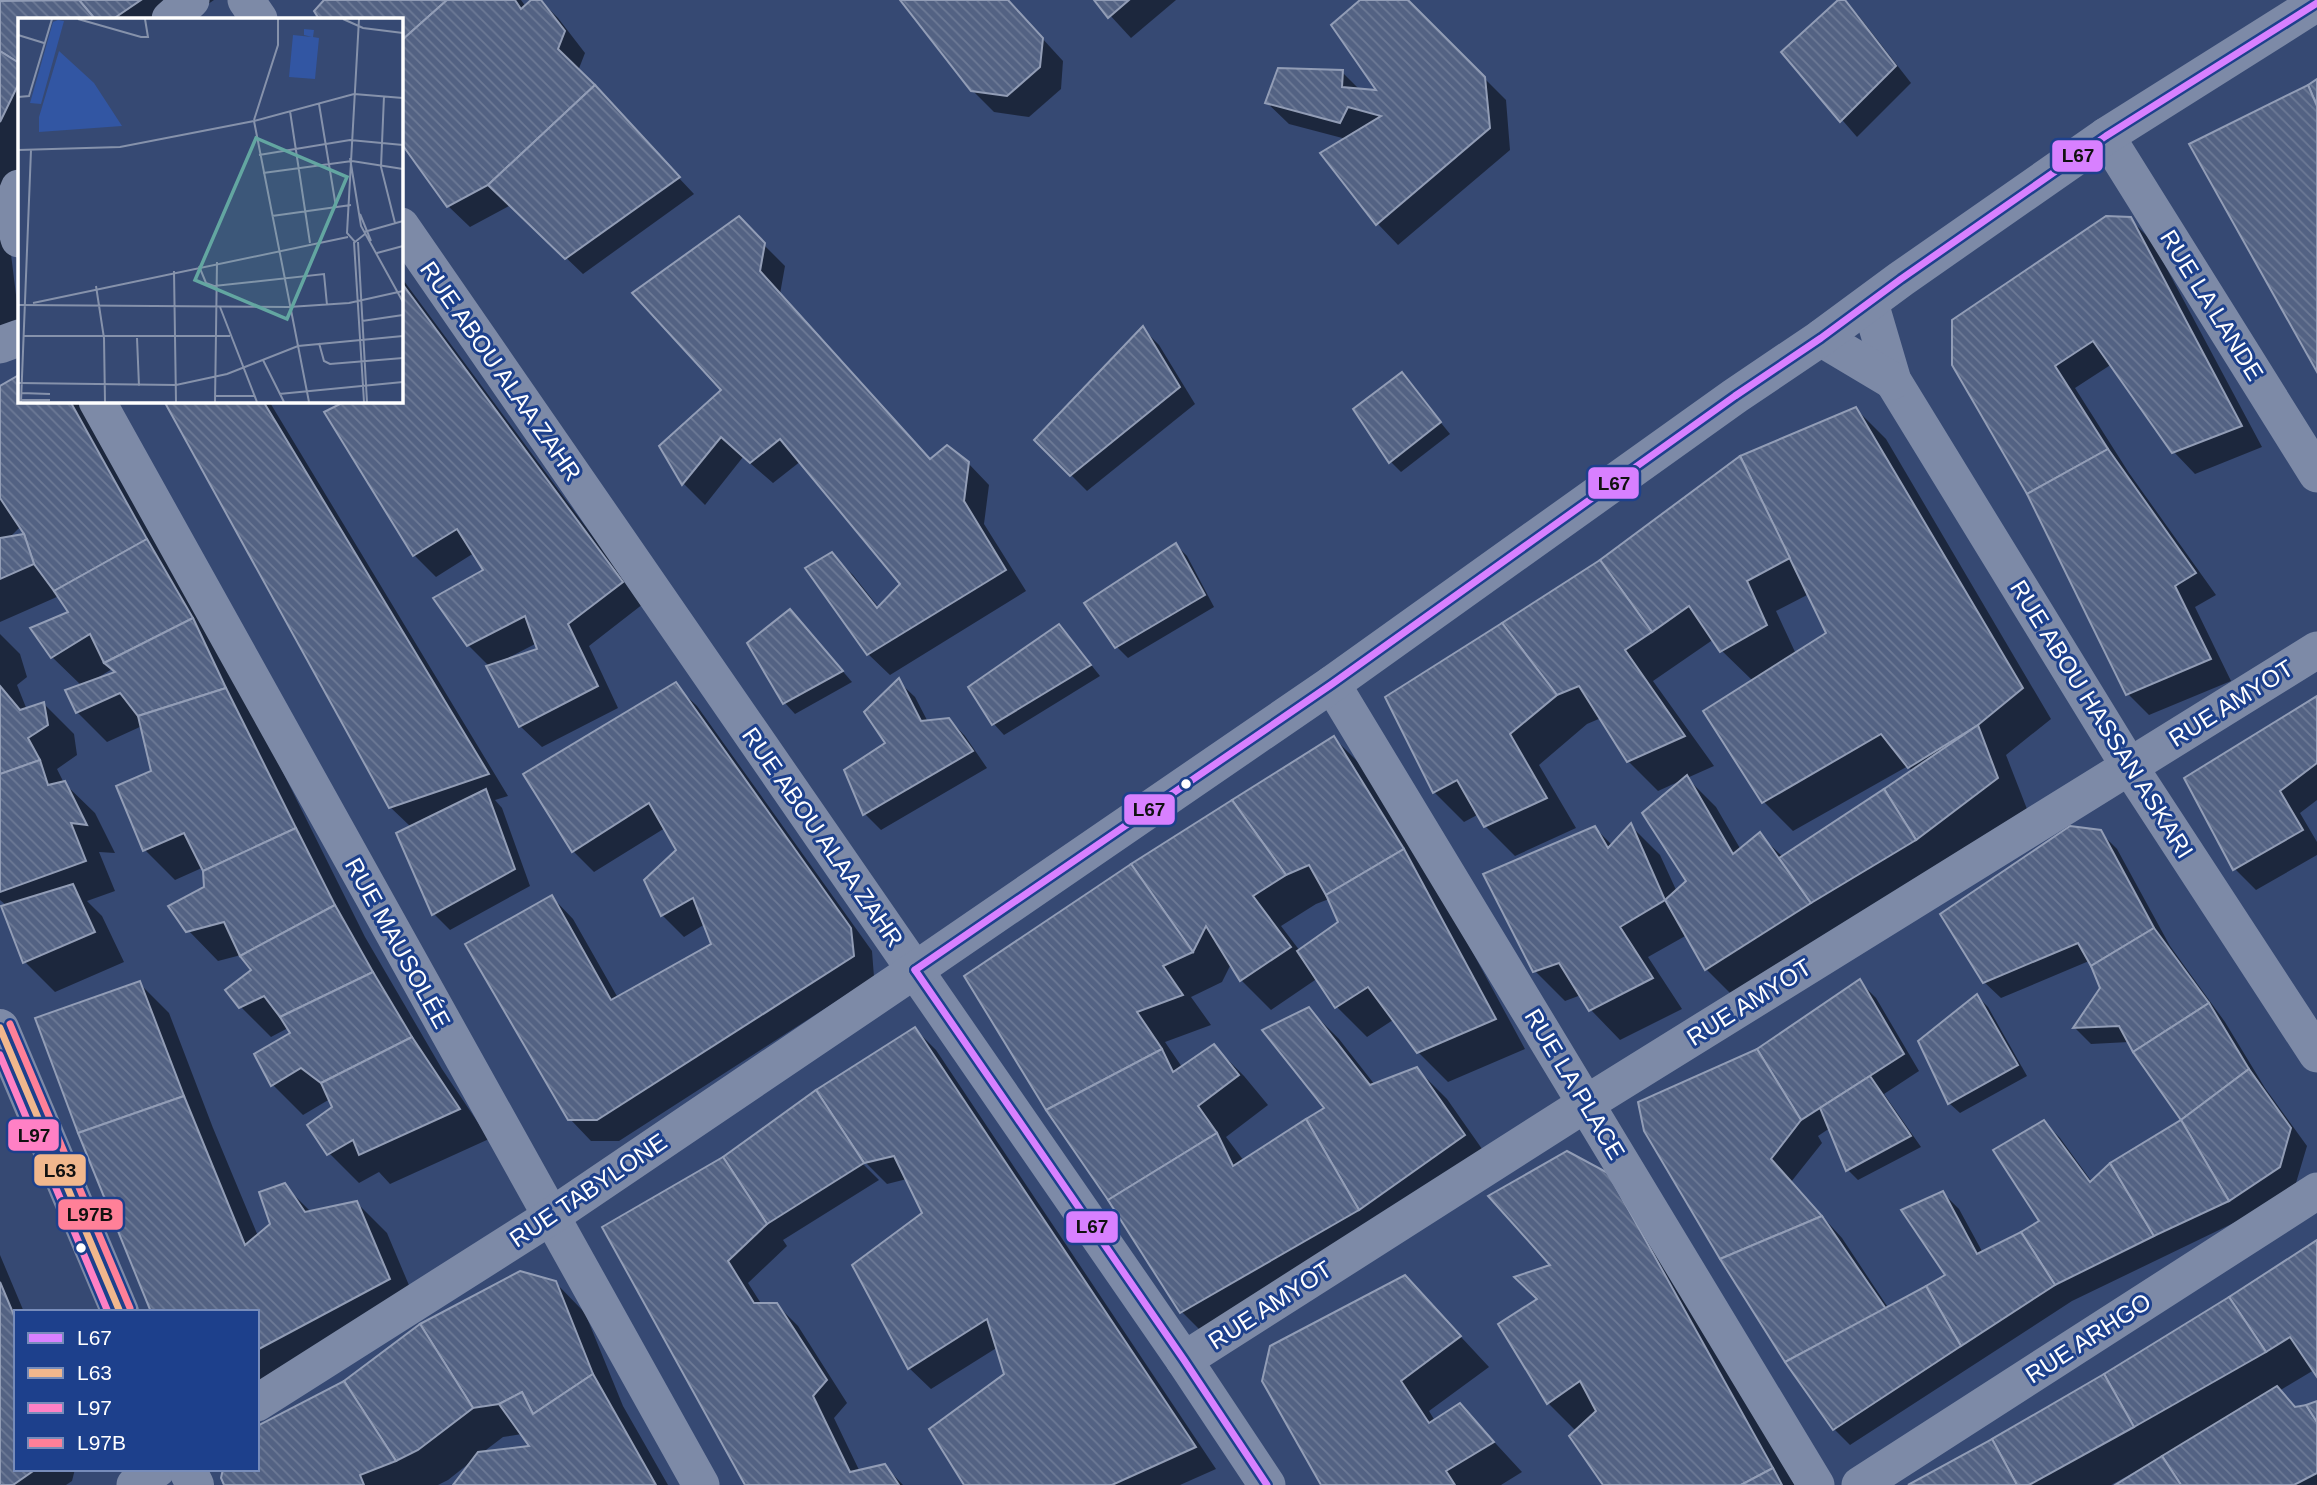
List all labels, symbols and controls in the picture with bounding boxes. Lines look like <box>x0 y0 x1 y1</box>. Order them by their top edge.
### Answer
inset map <box>18 18 402 402</box>
line badge: L67 <box>2051 139 2104 173</box>
text: L67 <box>2062 145 2094 166</box>
street label: RUE LA LANDE <box>2155 225 2269 385</box>
street label: RUE ABOU ALAA ZAHR <box>415 256 587 486</box>
line badge: L67 <box>1587 466 1640 500</box>
text: L67 <box>1598 473 1630 494</box>
street label: RUE ABOU HASSAN ASKARI <box>2005 575 2199 863</box>
street label: RUE AMYOT <box>2164 654 2298 752</box>
street label: RUE ABOU ALAA ZAHR <box>737 722 909 952</box>
unlabelled marker <box>1179 777 1193 791</box>
line badge: L67 <box>1123 793 1176 826</box>
text: L67 <box>1133 799 1165 820</box>
street label: RUE MAUSOLÉE <box>340 853 456 1033</box>
street label: RUE AMYOT <box>1682 953 1816 1051</box>
street label: RUE LA PLACE <box>1519 1004 1631 1164</box>
line badge: L97 <box>7 1118 60 1152</box>
text: L97 <box>18 1125 50 1146</box>
street label: RUE TABYLONE <box>505 1128 671 1252</box>
line badge: L63 <box>33 1153 87 1187</box>
text: L63 <box>44 1160 76 1181</box>
line badge: L97B <box>57 1198 124 1231</box>
text: L97B <box>67 1204 113 1225</box>
line badge: L67 <box>1065 1210 1119 1244</box>
text: L67 <box>1076 1216 1108 1237</box>
unlabelled marker <box>74 1241 88 1255</box>
street label: RUE AMYOT <box>1203 1255 1337 1355</box>
street label: RUE ARHGO <box>2020 1287 2156 1389</box>
legend <box>14 1310 259 1471</box>
text: L67 <box>77 1326 112 1349</box>
text: L63 <box>77 1361 112 1384</box>
text: L97 <box>77 1396 112 1419</box>
text: L97B <box>77 1431 126 1454</box>

